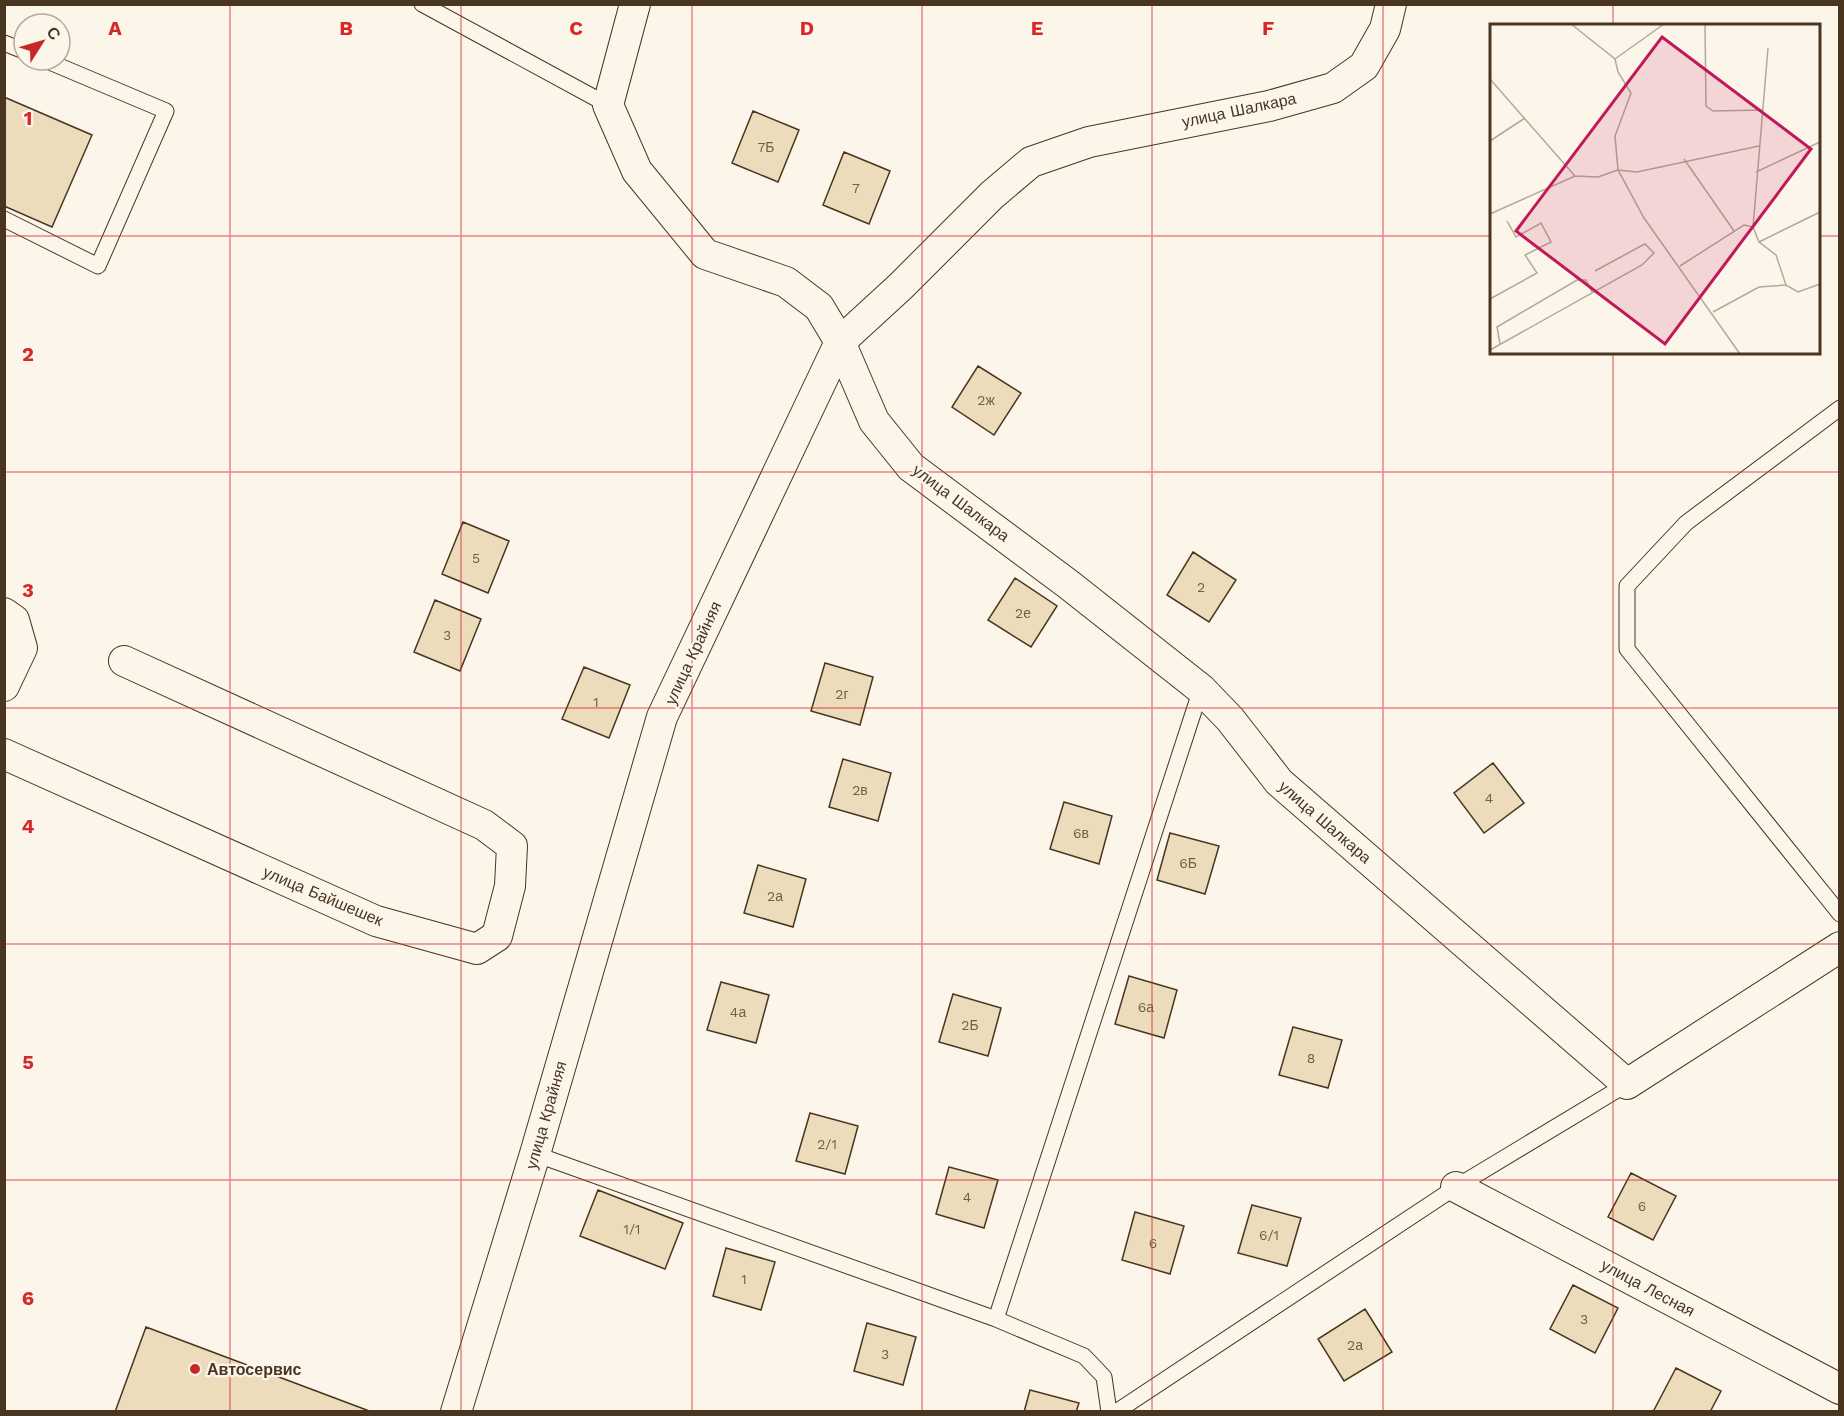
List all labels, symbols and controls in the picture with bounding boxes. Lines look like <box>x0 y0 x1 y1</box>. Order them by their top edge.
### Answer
north arrow <box>12 12 72 72</box>
text: A <box>108 16 122 40</box>
text: B <box>339 16 353 40</box>
text: C <box>569 16 583 40</box>
text: D <box>800 16 814 40</box>
text: E <box>1031 16 1043 40</box>
text: F <box>1262 16 1274 40</box>
text: С <box>43 23 65 44</box>
inset map <box>1490 24 1820 354</box>
street label: улица Шалкара <box>1180 89 1298 131</box>
text: 1 <box>24 106 32 130</box>
house number: 7Б <box>757 139 775 155</box>
house number: 7 <box>852 180 860 196</box>
text: 2 <box>22 342 34 366</box>
house number: 2ж <box>977 392 995 408</box>
street label: улица Шалкара <box>909 460 1013 546</box>
house number: 5 <box>472 550 480 566</box>
text: 3 <box>22 578 34 602</box>
house number: 2 <box>1197 579 1205 595</box>
street label: улица Крайняя <box>661 598 725 708</box>
house number: 2е <box>1015 605 1031 621</box>
house number: 3 <box>443 627 451 643</box>
house number: 2г <box>835 686 849 702</box>
house number: 1 <box>593 694 599 710</box>
street label: улица Шалкара <box>1275 777 1375 867</box>
house number: 2в <box>852 782 868 798</box>
house number: 4 <box>1485 790 1493 806</box>
text: 4 <box>22 814 35 838</box>
house number: 6в <box>1073 825 1089 841</box>
house number: 6Б <box>1179 855 1197 871</box>
street label: улица Байшешек <box>260 862 387 930</box>
house number: 2а <box>767 888 783 904</box>
house number: 6а <box>1138 999 1154 1015</box>
house number: 4а <box>730 1004 746 1020</box>
house number: 2Б <box>961 1017 979 1033</box>
text: 5 <box>22 1050 34 1074</box>
house number: 8 <box>1307 1050 1315 1066</box>
street label: улица Крайняя <box>521 1059 571 1171</box>
house number: 2/1 <box>817 1136 837 1152</box>
house number: 4 <box>963 1189 971 1205</box>
house number: 6 <box>1638 1198 1646 1214</box>
house number: 1/1 <box>623 1221 641 1237</box>
house number: 6/1 <box>1259 1227 1279 1243</box>
house number: 6 <box>1149 1235 1157 1251</box>
street label: улица Лесная <box>1598 1255 1698 1321</box>
house number: 1 <box>741 1271 747 1287</box>
text: 6 <box>22 1286 34 1310</box>
house number: 3 <box>1580 1311 1588 1327</box>
house number: 2а <box>1347 1337 1363 1353</box>
house number: 3 <box>881 1346 889 1362</box>
place label: Автосервис <box>207 1360 302 1379</box>
marker: Автосервис <box>188 1362 202 1376</box>

